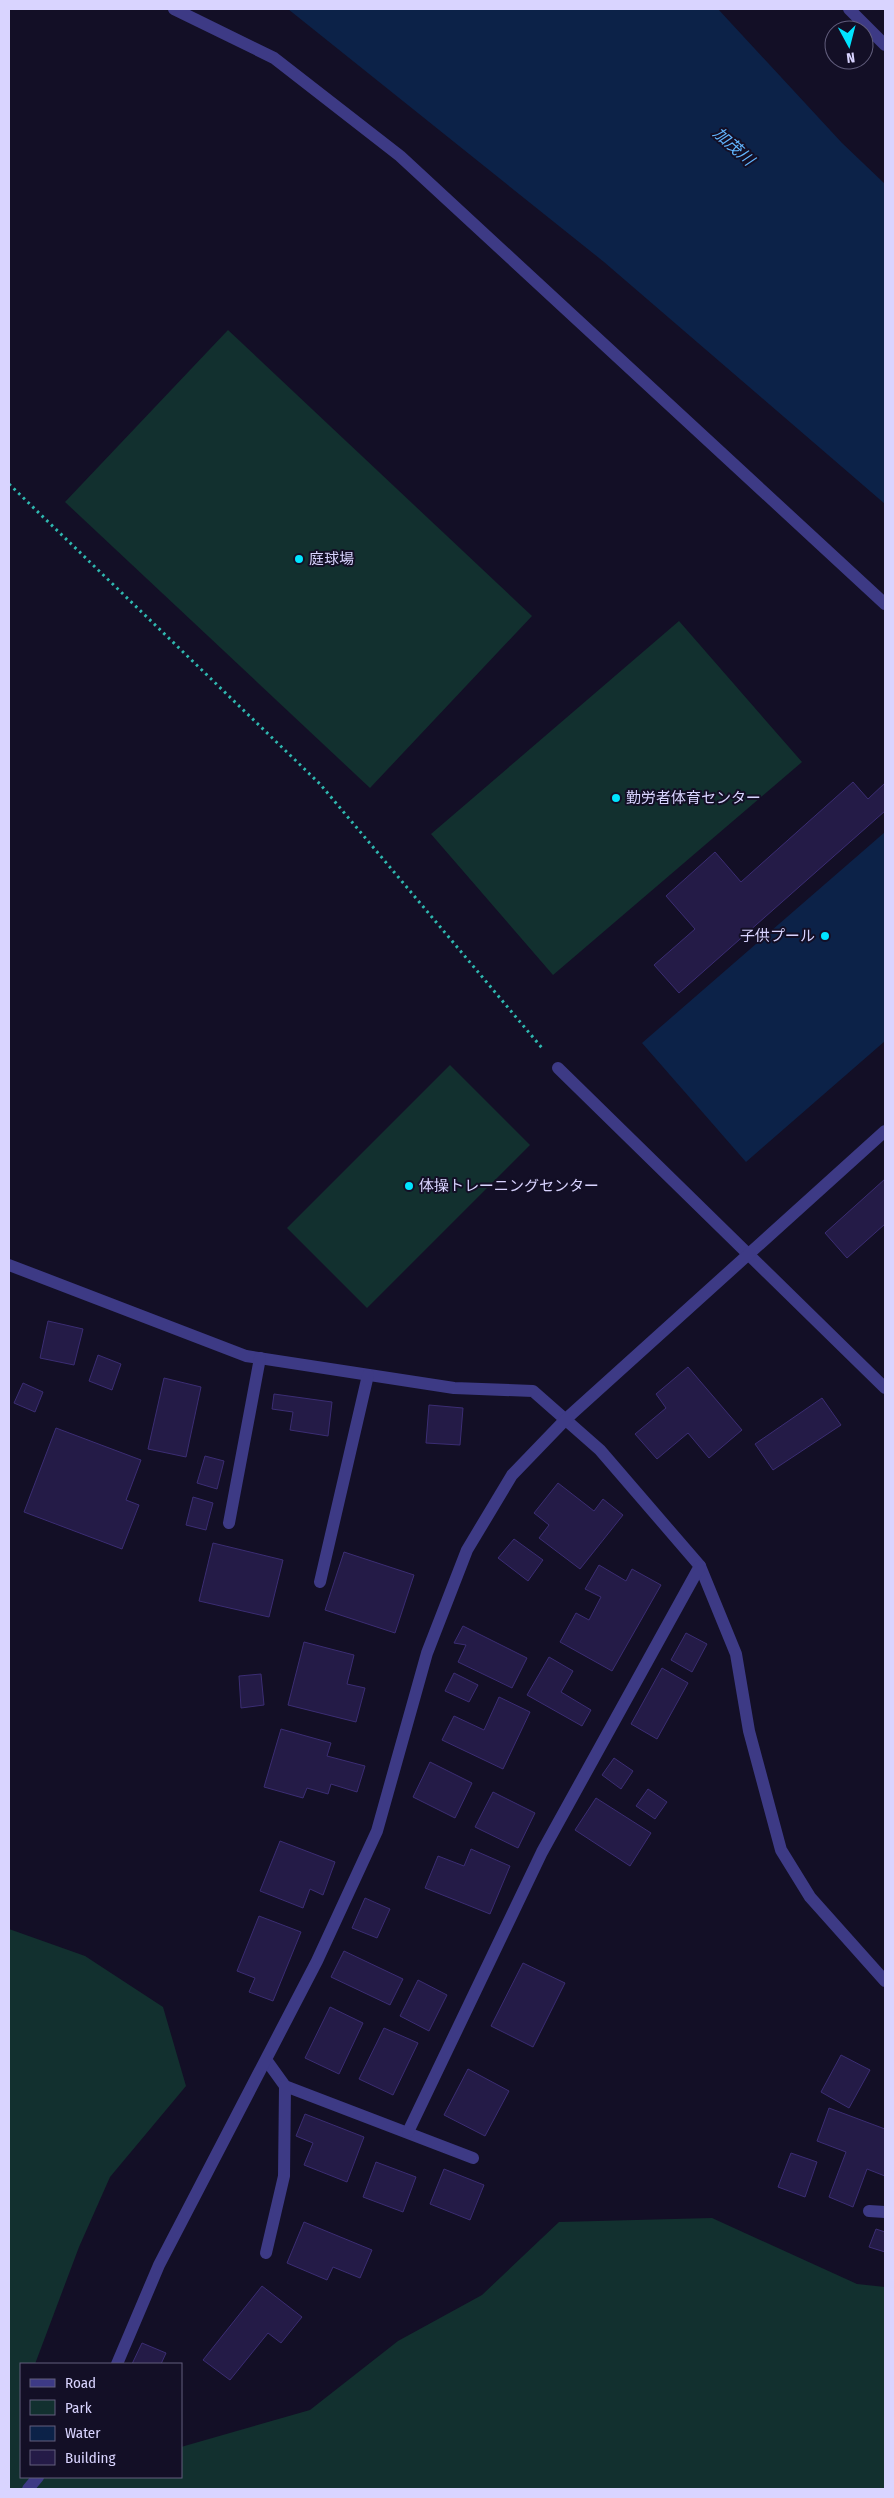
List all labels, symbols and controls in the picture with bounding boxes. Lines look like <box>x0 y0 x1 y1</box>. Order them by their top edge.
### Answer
north arrow <box>824 20 874 70</box>
text: N <box>845 48 856 66</box>
water label: 加茂川 <box>709 123 759 171</box>
place label: 庭球場 <box>309 550 354 568</box>
marker: 庭球場 <box>293 553 305 565</box>
place label: 勤労者体育センター <box>626 789 761 807</box>
marker: 勤労者体育センター <box>610 792 622 804</box>
place label: 子供プール <box>740 927 815 945</box>
marker: 子供プール <box>819 930 831 942</box>
place label: 体操トレーニングセンター <box>419 1177 599 1195</box>
marker: 体操トレーニングセンター <box>403 1180 415 1192</box>
legend <box>20 2363 182 2478</box>
text: Road <box>65 2374 96 2392</box>
text: Park <box>65 2399 92 2417</box>
text: Water <box>65 2424 101 2442</box>
text: Building <box>65 2449 116 2467</box>

